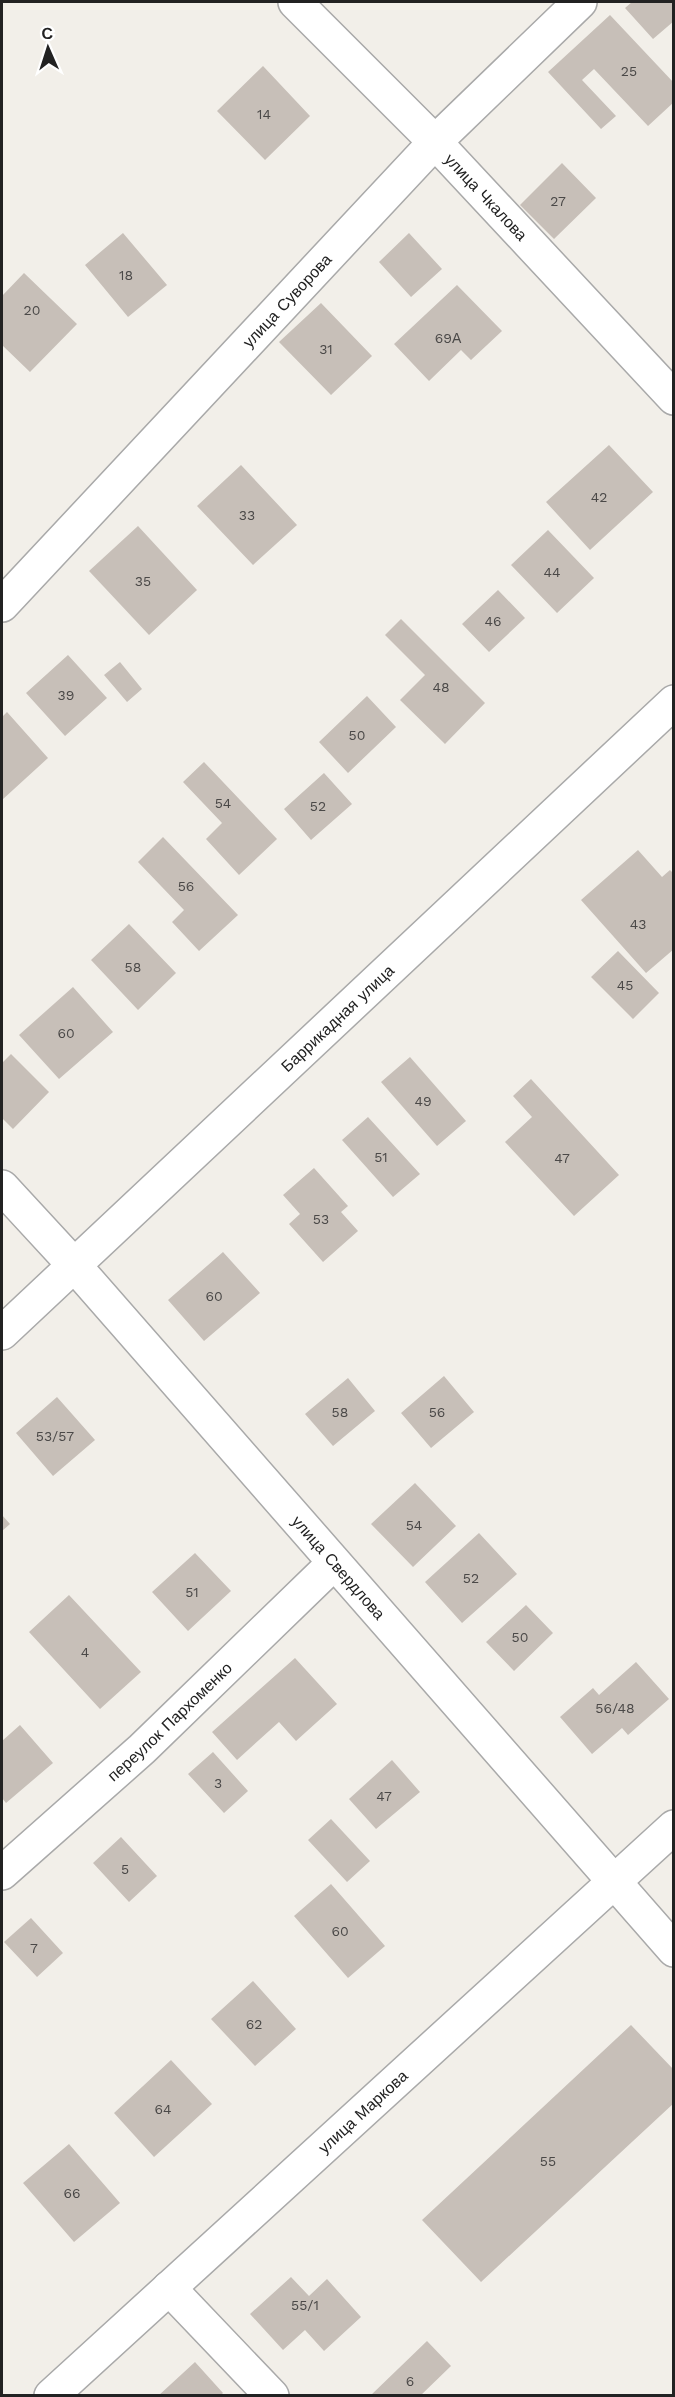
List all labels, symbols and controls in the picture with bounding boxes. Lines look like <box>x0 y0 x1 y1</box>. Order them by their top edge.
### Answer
north arrow <box>18 18 78 78</box>
text: С <box>41 24 54 43</box>
house number: 25 <box>621 63 637 79</box>
house number: 14 <box>257 106 271 122</box>
street label: улица Чкалова <box>441 149 531 244</box>
house number: 27 <box>550 193 566 209</box>
street label: улица Суворова <box>238 250 335 351</box>
house number: 18 <box>119 267 133 283</box>
house number: 20 <box>24 302 40 318</box>
house number: 69А <box>435 330 462 346</box>
house number: 31 <box>319 341 333 357</box>
house number: 42 <box>591 489 607 505</box>
house number: 33 <box>239 507 255 523</box>
house number: 44 <box>543 564 561 580</box>
house number: 35 <box>135 573 151 589</box>
house number: 46 <box>484 613 502 629</box>
house number: 48 <box>432 679 450 695</box>
house number: 39 <box>58 687 74 703</box>
house number: 50 <box>349 727 365 743</box>
house number: 54 <box>215 795 231 811</box>
house number: 52 <box>310 798 326 814</box>
house number: 56 <box>178 878 194 894</box>
house number: 43 <box>630 916 646 932</box>
house number: 58 <box>125 959 141 975</box>
street label: Баррикадная улица <box>277 961 398 1076</box>
house number: 45 <box>617 977 633 993</box>
house number: 60 <box>57 1025 75 1041</box>
house number: 49 <box>414 1093 432 1109</box>
house number: 51 <box>374 1149 388 1165</box>
house number: 47 <box>554 1150 570 1166</box>
house number: 53 <box>313 1211 329 1227</box>
house number: 60 <box>205 1288 223 1304</box>
house number: 58 <box>332 1404 348 1420</box>
house number: 56 <box>429 1404 445 1420</box>
house number: 53/57 <box>36 1428 74 1444</box>
street label: улица Свердлова <box>288 1511 389 1623</box>
house number: 54 <box>406 1517 422 1533</box>
house number: 52 <box>463 1570 479 1586</box>
house number: 51 <box>185 1584 199 1600</box>
house number: 50 <box>512 1629 528 1645</box>
house number: 4 <box>81 1644 89 1660</box>
street label: переулок Пархоменко <box>103 1658 236 1785</box>
house number: 56/48 <box>595 1700 635 1716</box>
house number: 3 <box>214 1775 222 1791</box>
house number: 47 <box>376 1788 392 1804</box>
house number: 5 <box>121 1861 129 1877</box>
house number: 60 <box>331 1923 349 1939</box>
house number: 7 <box>30 1940 38 1956</box>
house number: 62 <box>246 2016 262 2032</box>
street label: улица Маркова <box>314 2066 411 2157</box>
house number: 64 <box>154 2101 172 2117</box>
house number: 55 <box>540 2153 556 2169</box>
house number: 66 <box>63 2185 81 2201</box>
house number: 55/1 <box>291 2297 319 2313</box>
house number: 6 <box>406 2373 414 2389</box>

